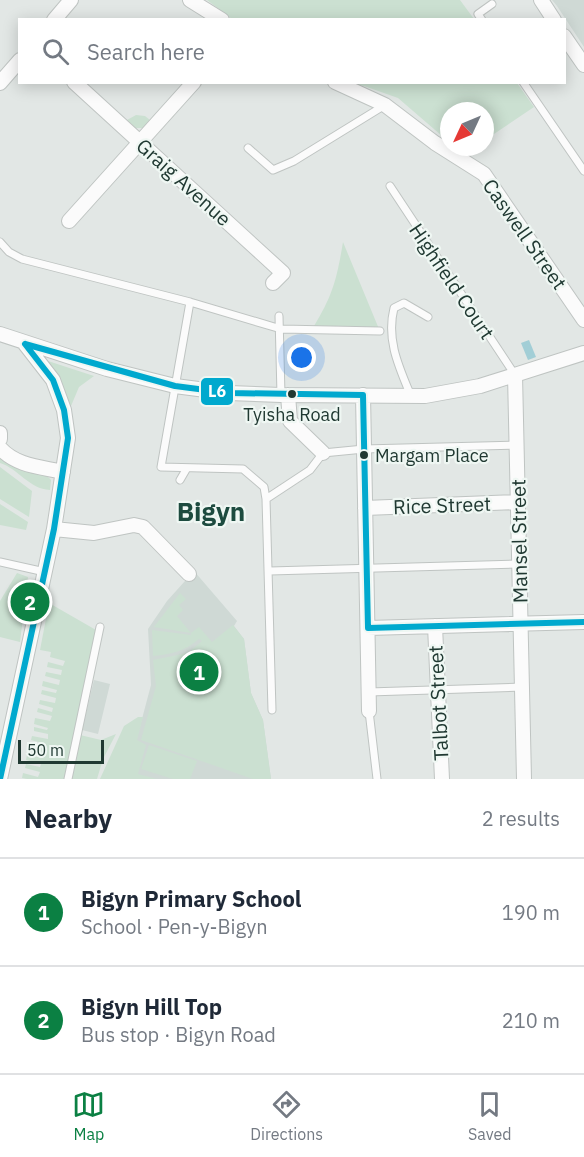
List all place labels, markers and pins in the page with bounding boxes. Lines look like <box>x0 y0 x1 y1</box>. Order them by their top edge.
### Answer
marker: Tyisha Road <box>286 388 298 400</box>
place label: Tyisha Road <box>243 403 341 426</box>
place label: Margam Place <box>375 444 489 467</box>
marker: Margam Place <box>358 449 370 461</box>
pin: 2 <box>10 580 50 624</box>
pin: 1 <box>180 650 218 694</box>

